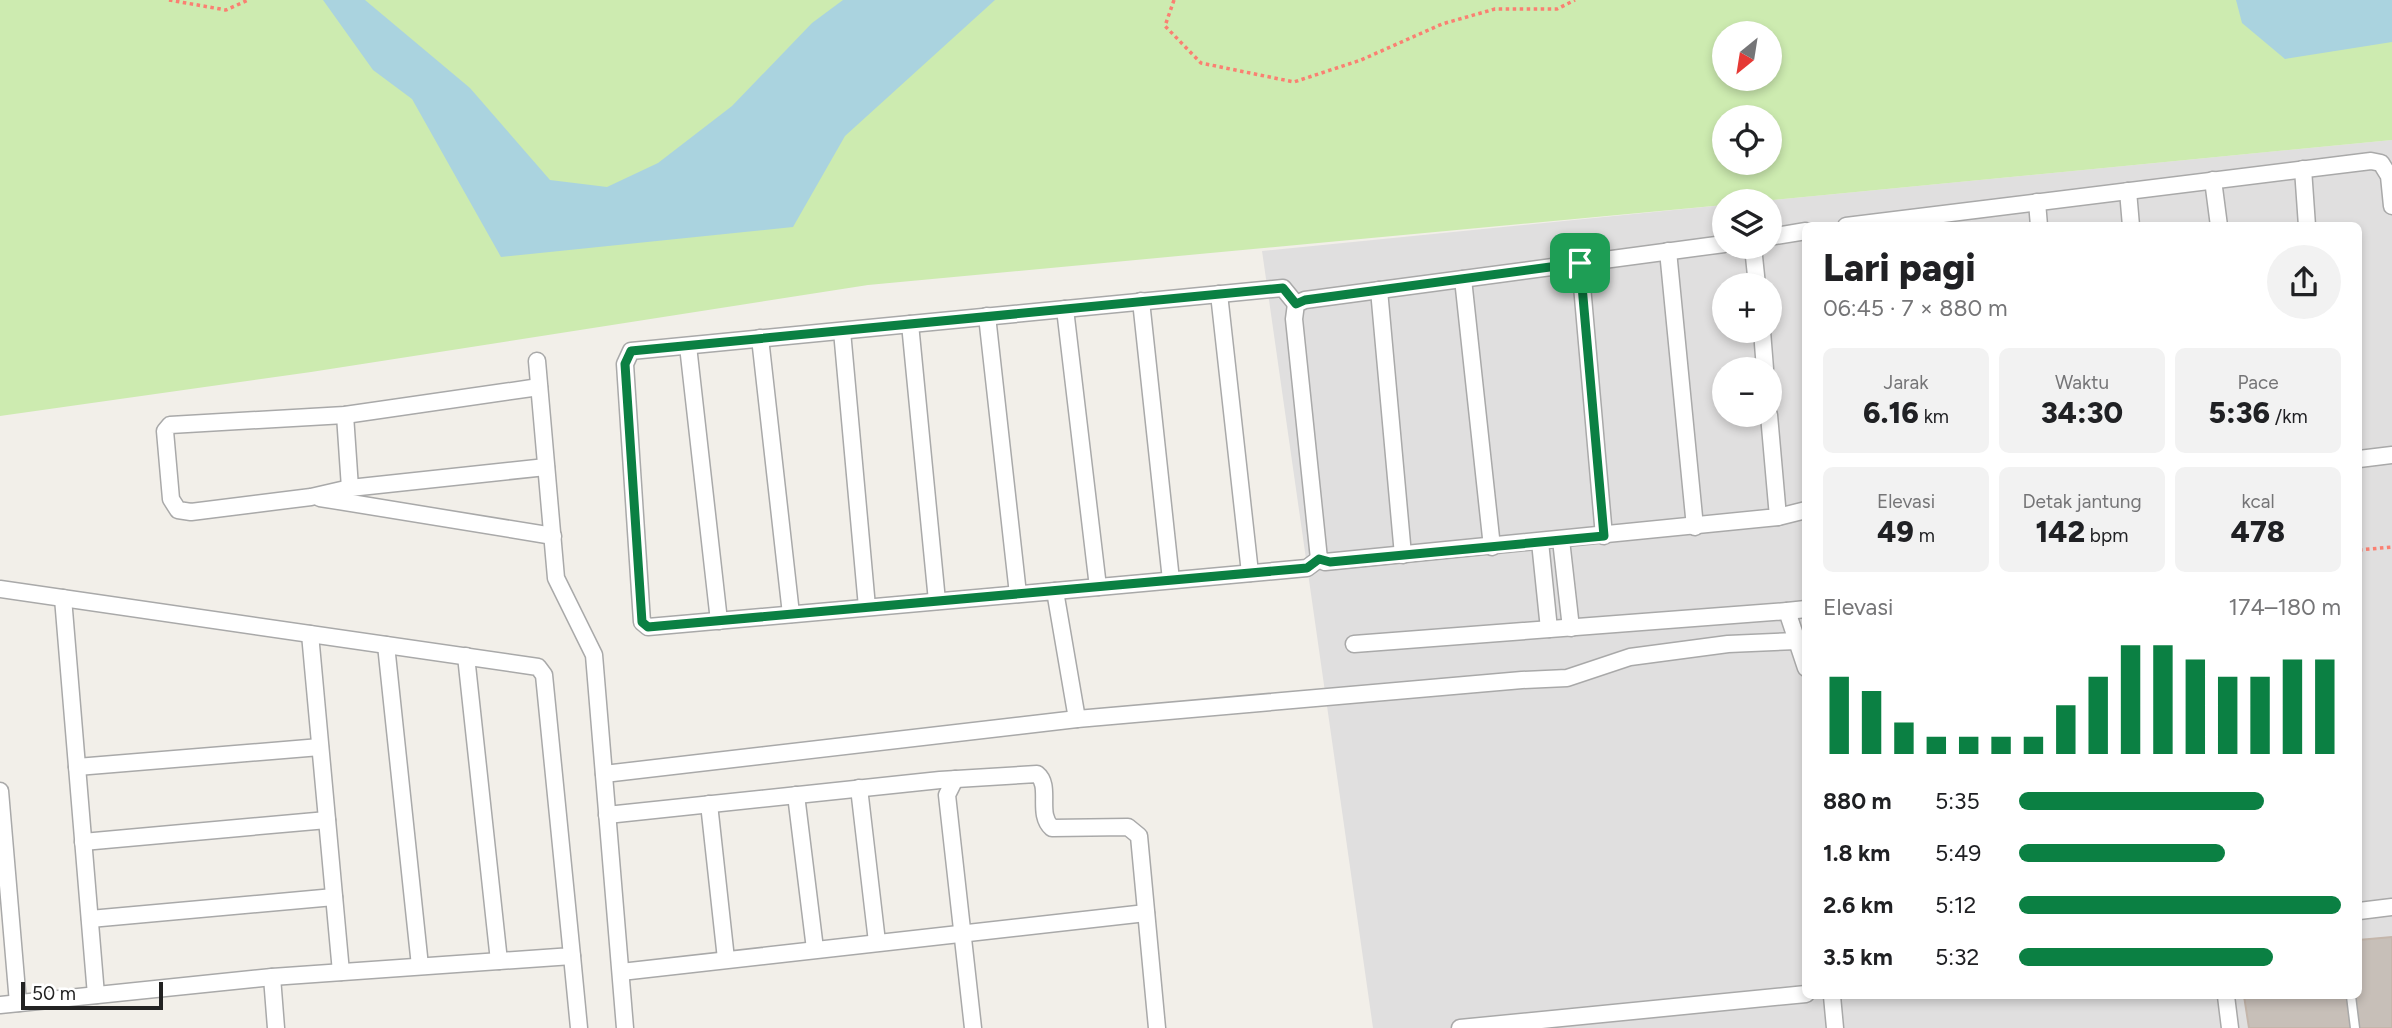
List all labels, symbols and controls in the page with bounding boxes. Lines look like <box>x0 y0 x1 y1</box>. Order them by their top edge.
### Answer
north arrow <box>1712 21 1782 91</box>
map controls <box>1712 21 1782 427</box>
button: locate <box>1712 105 1782 175</box>
button: layers <box>1712 189 1782 259</box>
pin <box>1550 233 1610 293</box>
icon: arrive <box>1561 244 1599 282</box>
text: Lari pagi <box>1823 245 1976 291</box>
button: share <box>2267 245 2341 319</box>
button: + <box>1712 273 1782 343</box>
text: 06:45 · 7 × 880 m <box>1823 294 2008 322</box>
button: − <box>1712 357 1782 427</box>
text: Jarak <box>1884 371 1928 394</box>
text: Waktu <box>2055 371 2109 394</box>
text: Pace <box>2237 371 2279 394</box>
text: 6.16 <box>1863 394 1919 431</box>
text: 34:30 <box>2041 394 2123 431</box>
text: 5:36 <box>2208 394 2270 431</box>
text: km <box>1919 405 1949 428</box>
text: /km <box>2270 405 2308 428</box>
text: Elevasi <box>1877 490 1935 513</box>
text: Detak jantung <box>2022 490 2142 513</box>
text: kcal <box>2241 490 2275 513</box>
text: 49 <box>1877 513 1914 550</box>
text: 142 <box>2036 513 2085 550</box>
text: 478 <box>2231 513 2285 550</box>
text: m <box>1914 524 1935 547</box>
text: bpm <box>2085 524 2128 547</box>
text: Elevasi <box>1823 593 1893 621</box>
text: 174–180 m <box>2229 593 2341 621</box>
text: 880 m <box>1823 787 1892 815</box>
text: 5:35 <box>1935 787 1980 815</box>
text: 1.8 km <box>1823 839 1890 867</box>
text: 5:49 <box>1935 839 1981 867</box>
text: 2.6 km <box>1823 891 1893 919</box>
text: 5:12 <box>1935 891 1976 919</box>
text: 3.5 km <box>1823 943 1893 971</box>
text: 5:32 <box>1935 943 1979 971</box>
scale bar <box>21 979 163 1011</box>
text: 50 m <box>32 982 76 1005</box>

